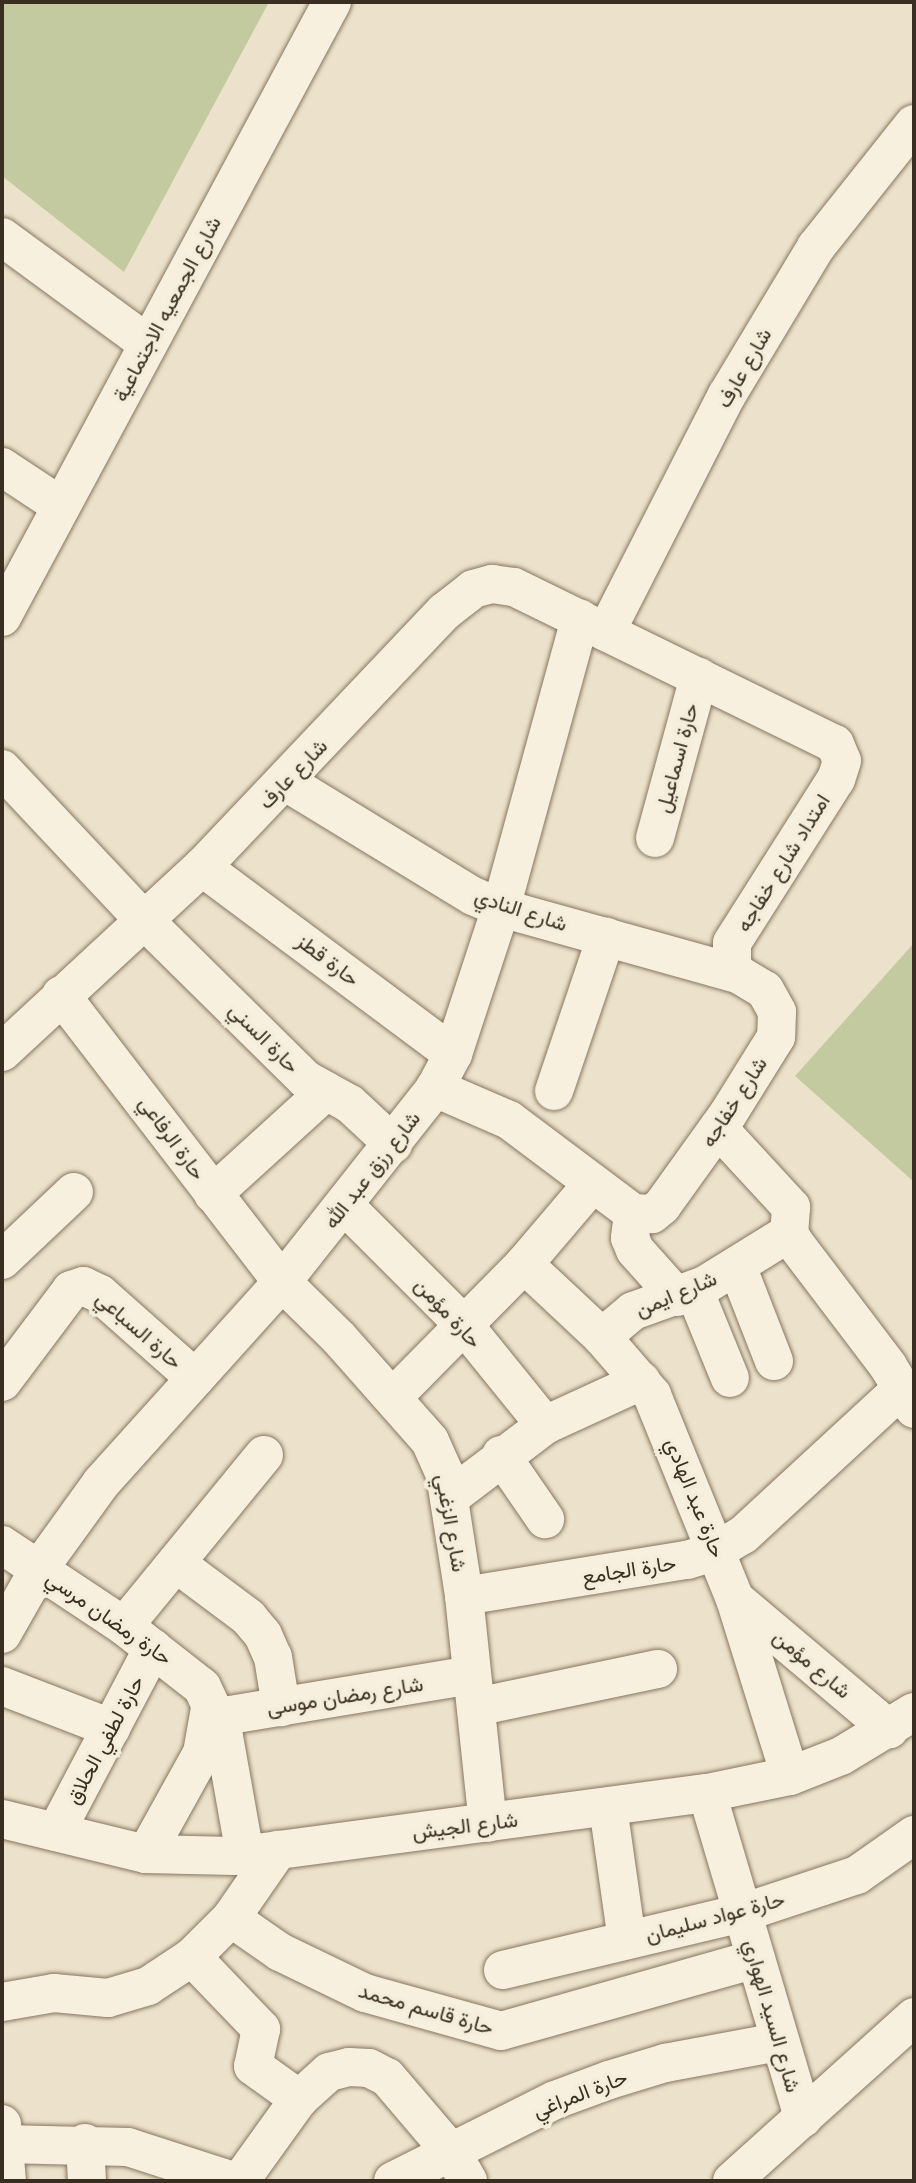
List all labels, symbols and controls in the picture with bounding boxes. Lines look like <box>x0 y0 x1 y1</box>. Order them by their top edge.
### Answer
street label: شارع الجمعيه الاجتماعية <box>108 212 226 406</box>
street label: شارع عارف <box>711 324 777 412</box>
street label: حارة اسماعيل <box>650 700 704 816</box>
street label: شارع عارف <box>253 734 333 814</box>
street label: امتداد شارع خفاجه <box>731 790 835 936</box>
street label: شارع النادي <box>472 883 570 937</box>
street label: حارة قطز <box>292 928 364 992</box>
street label: حارة السني <box>223 997 305 1079</box>
street label: شارع خفاجه <box>696 1052 772 1152</box>
street label: حارة الرفاعي <box>133 1091 211 1185</box>
street label: شارع رزق عبد الله <box>318 1106 426 1234</box>
street label: شارع ايمن <box>631 1266 721 1322</box>
street label: حارة مؤمن <box>409 1273 487 1353</box>
street label: حارة السباعي <box>91 1286 187 1374</box>
street label: حارة عبد الهادي <box>660 1435 730 1561</box>
street label: شارع الزغبي <box>430 1472 472 1574</box>
street label: حارة الجامع <box>580 1550 678 1590</box>
street label: حارة رمضان مرسي <box>41 1565 177 1671</box>
street label: شارع مؤمن <box>768 1624 856 1704</box>
street label: حارة لطفي الحلاق <box>60 1671 150 1809</box>
street label: شارع رمضان موسى <box>265 1671 425 1721</box>
street label: شارع الجيش <box>411 1807 519 1845</box>
street label: حارة عواد سليمان <box>643 1886 787 1948</box>
street label: شارع السيد الهواري <box>738 1937 806 2095</box>
street label: حارة قاسم محمد <box>356 1978 496 2040</box>
street label: حارة المراغي <box>529 2064 631 2124</box>

